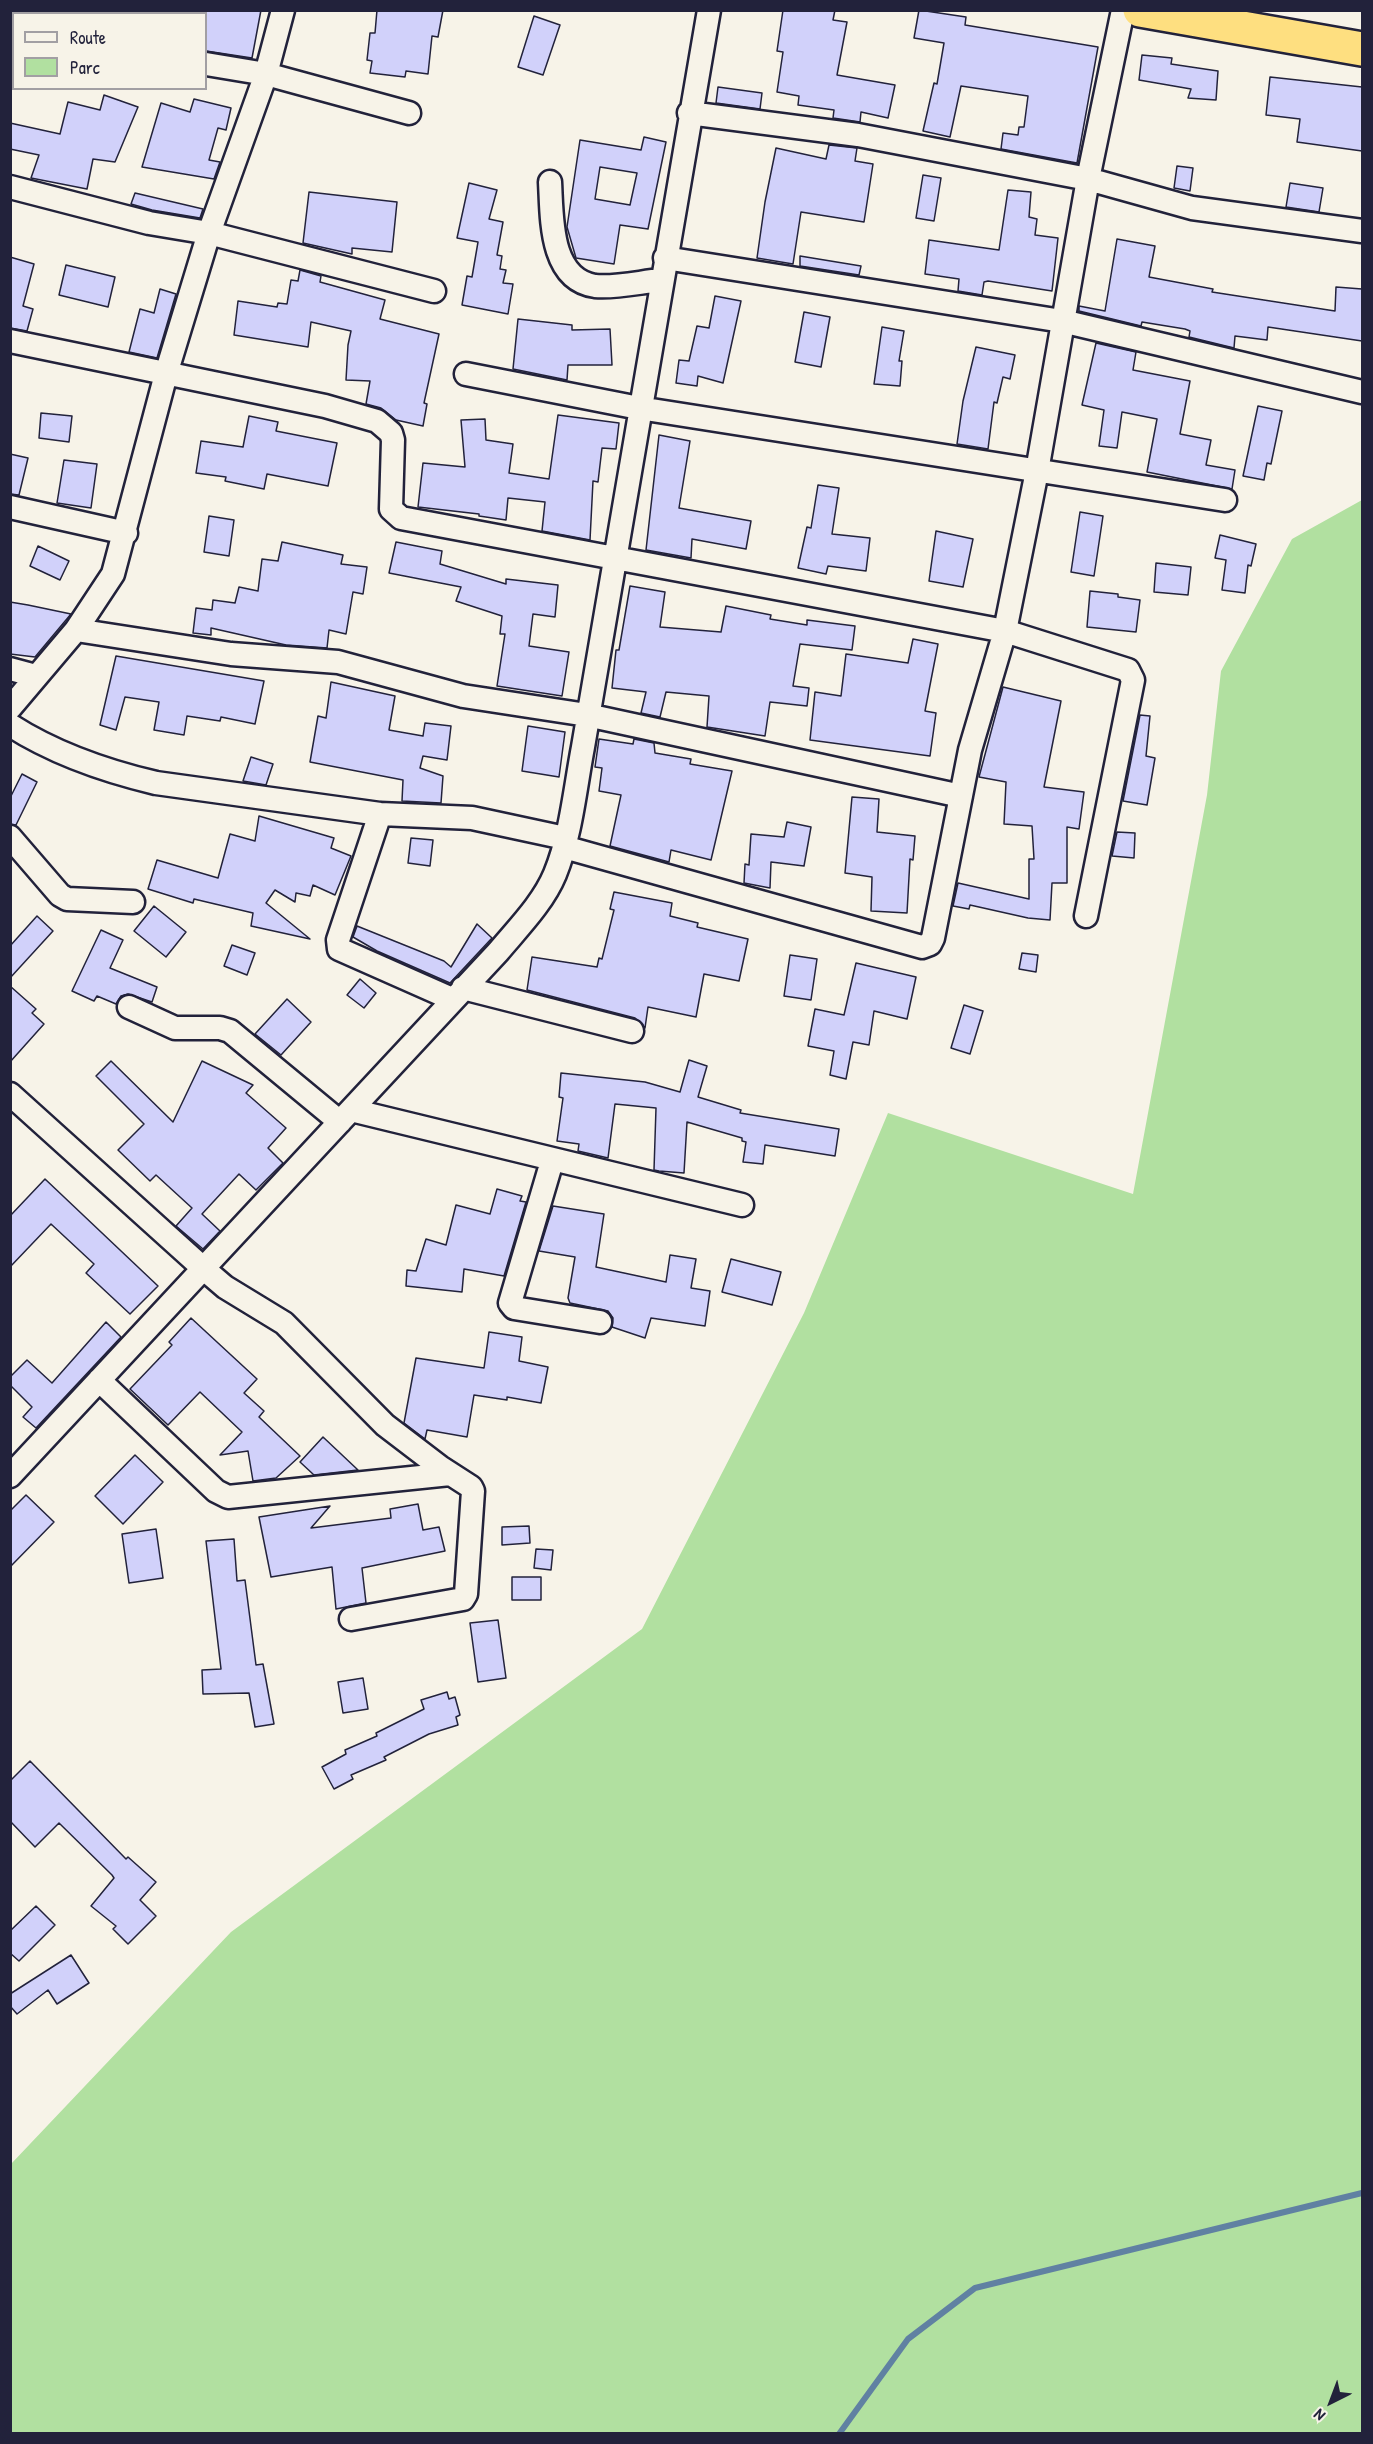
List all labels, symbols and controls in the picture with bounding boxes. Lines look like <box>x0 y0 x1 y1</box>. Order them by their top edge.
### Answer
legend <box>12 12 207 90</box>
text: Route <box>70 25 106 50</box>
text: Parc <box>70 55 100 80</box>
north arrow <box>1301 2372 1361 2432</box>
text: N <box>1308 2404 1329 2426</box>

